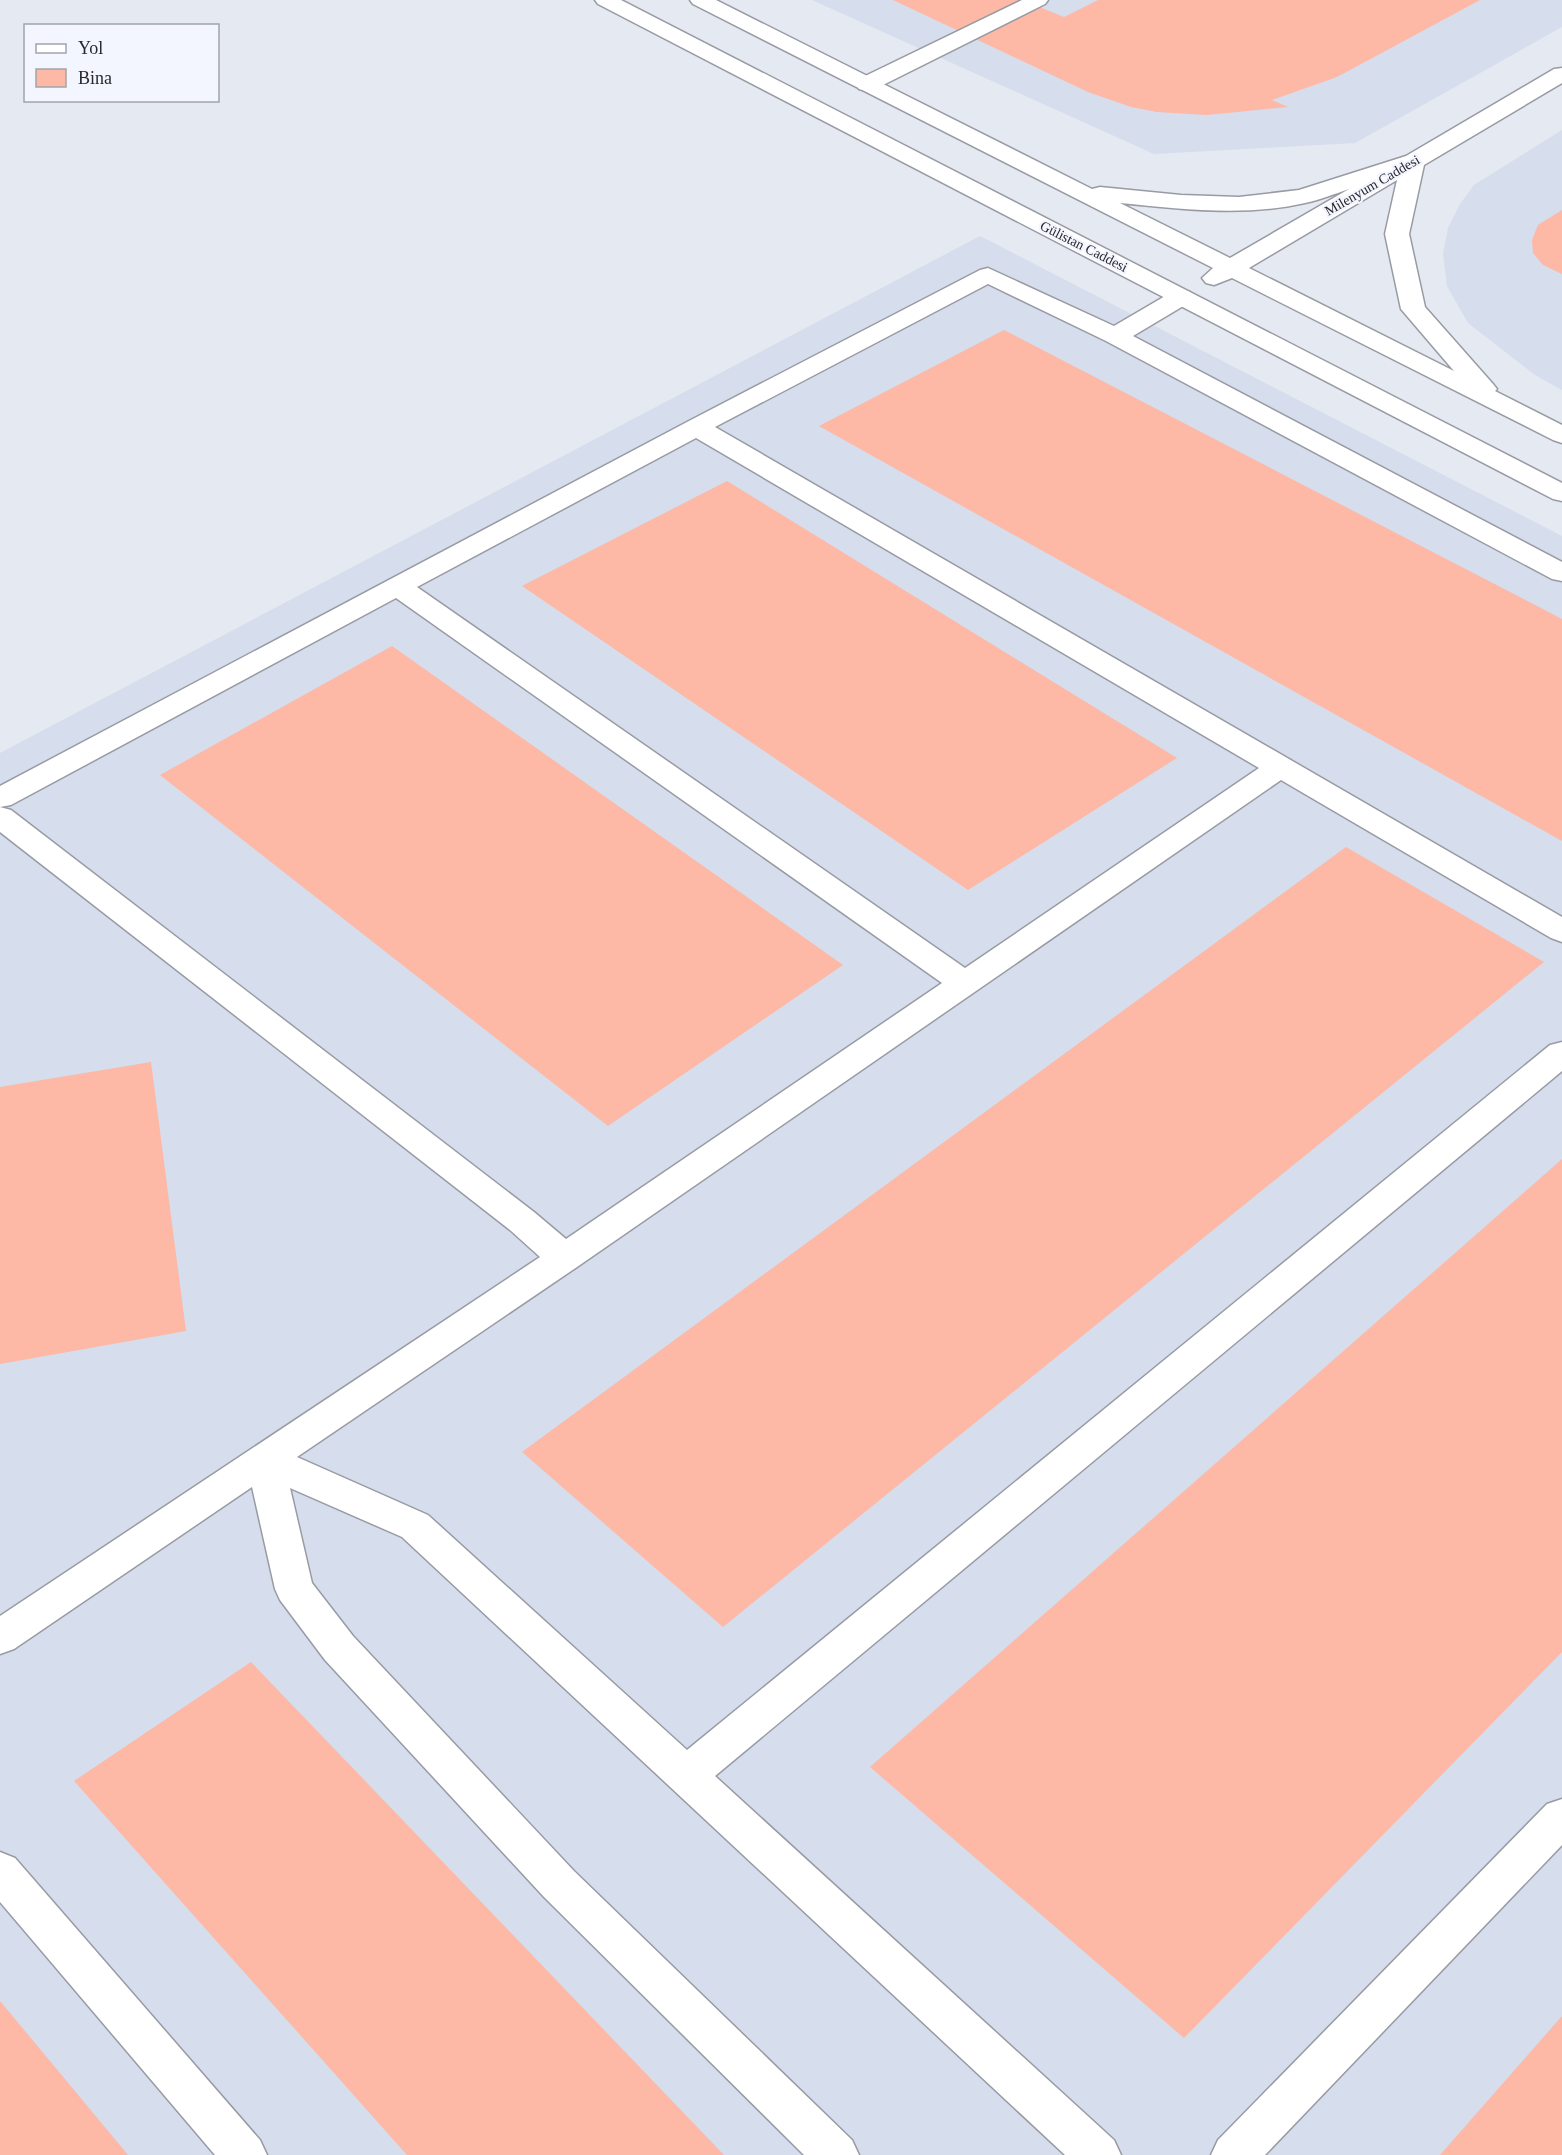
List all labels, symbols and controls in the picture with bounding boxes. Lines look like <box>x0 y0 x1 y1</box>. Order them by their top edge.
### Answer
legend <box>24 24 219 102</box>
text: Yol <box>78 38 103 58</box>
text: Bina <box>78 68 112 88</box>
street label: Milenyum Caddesi <box>1322 152 1422 219</box>
street label: Gülistan Caddesi <box>1038 218 1130 275</box>

